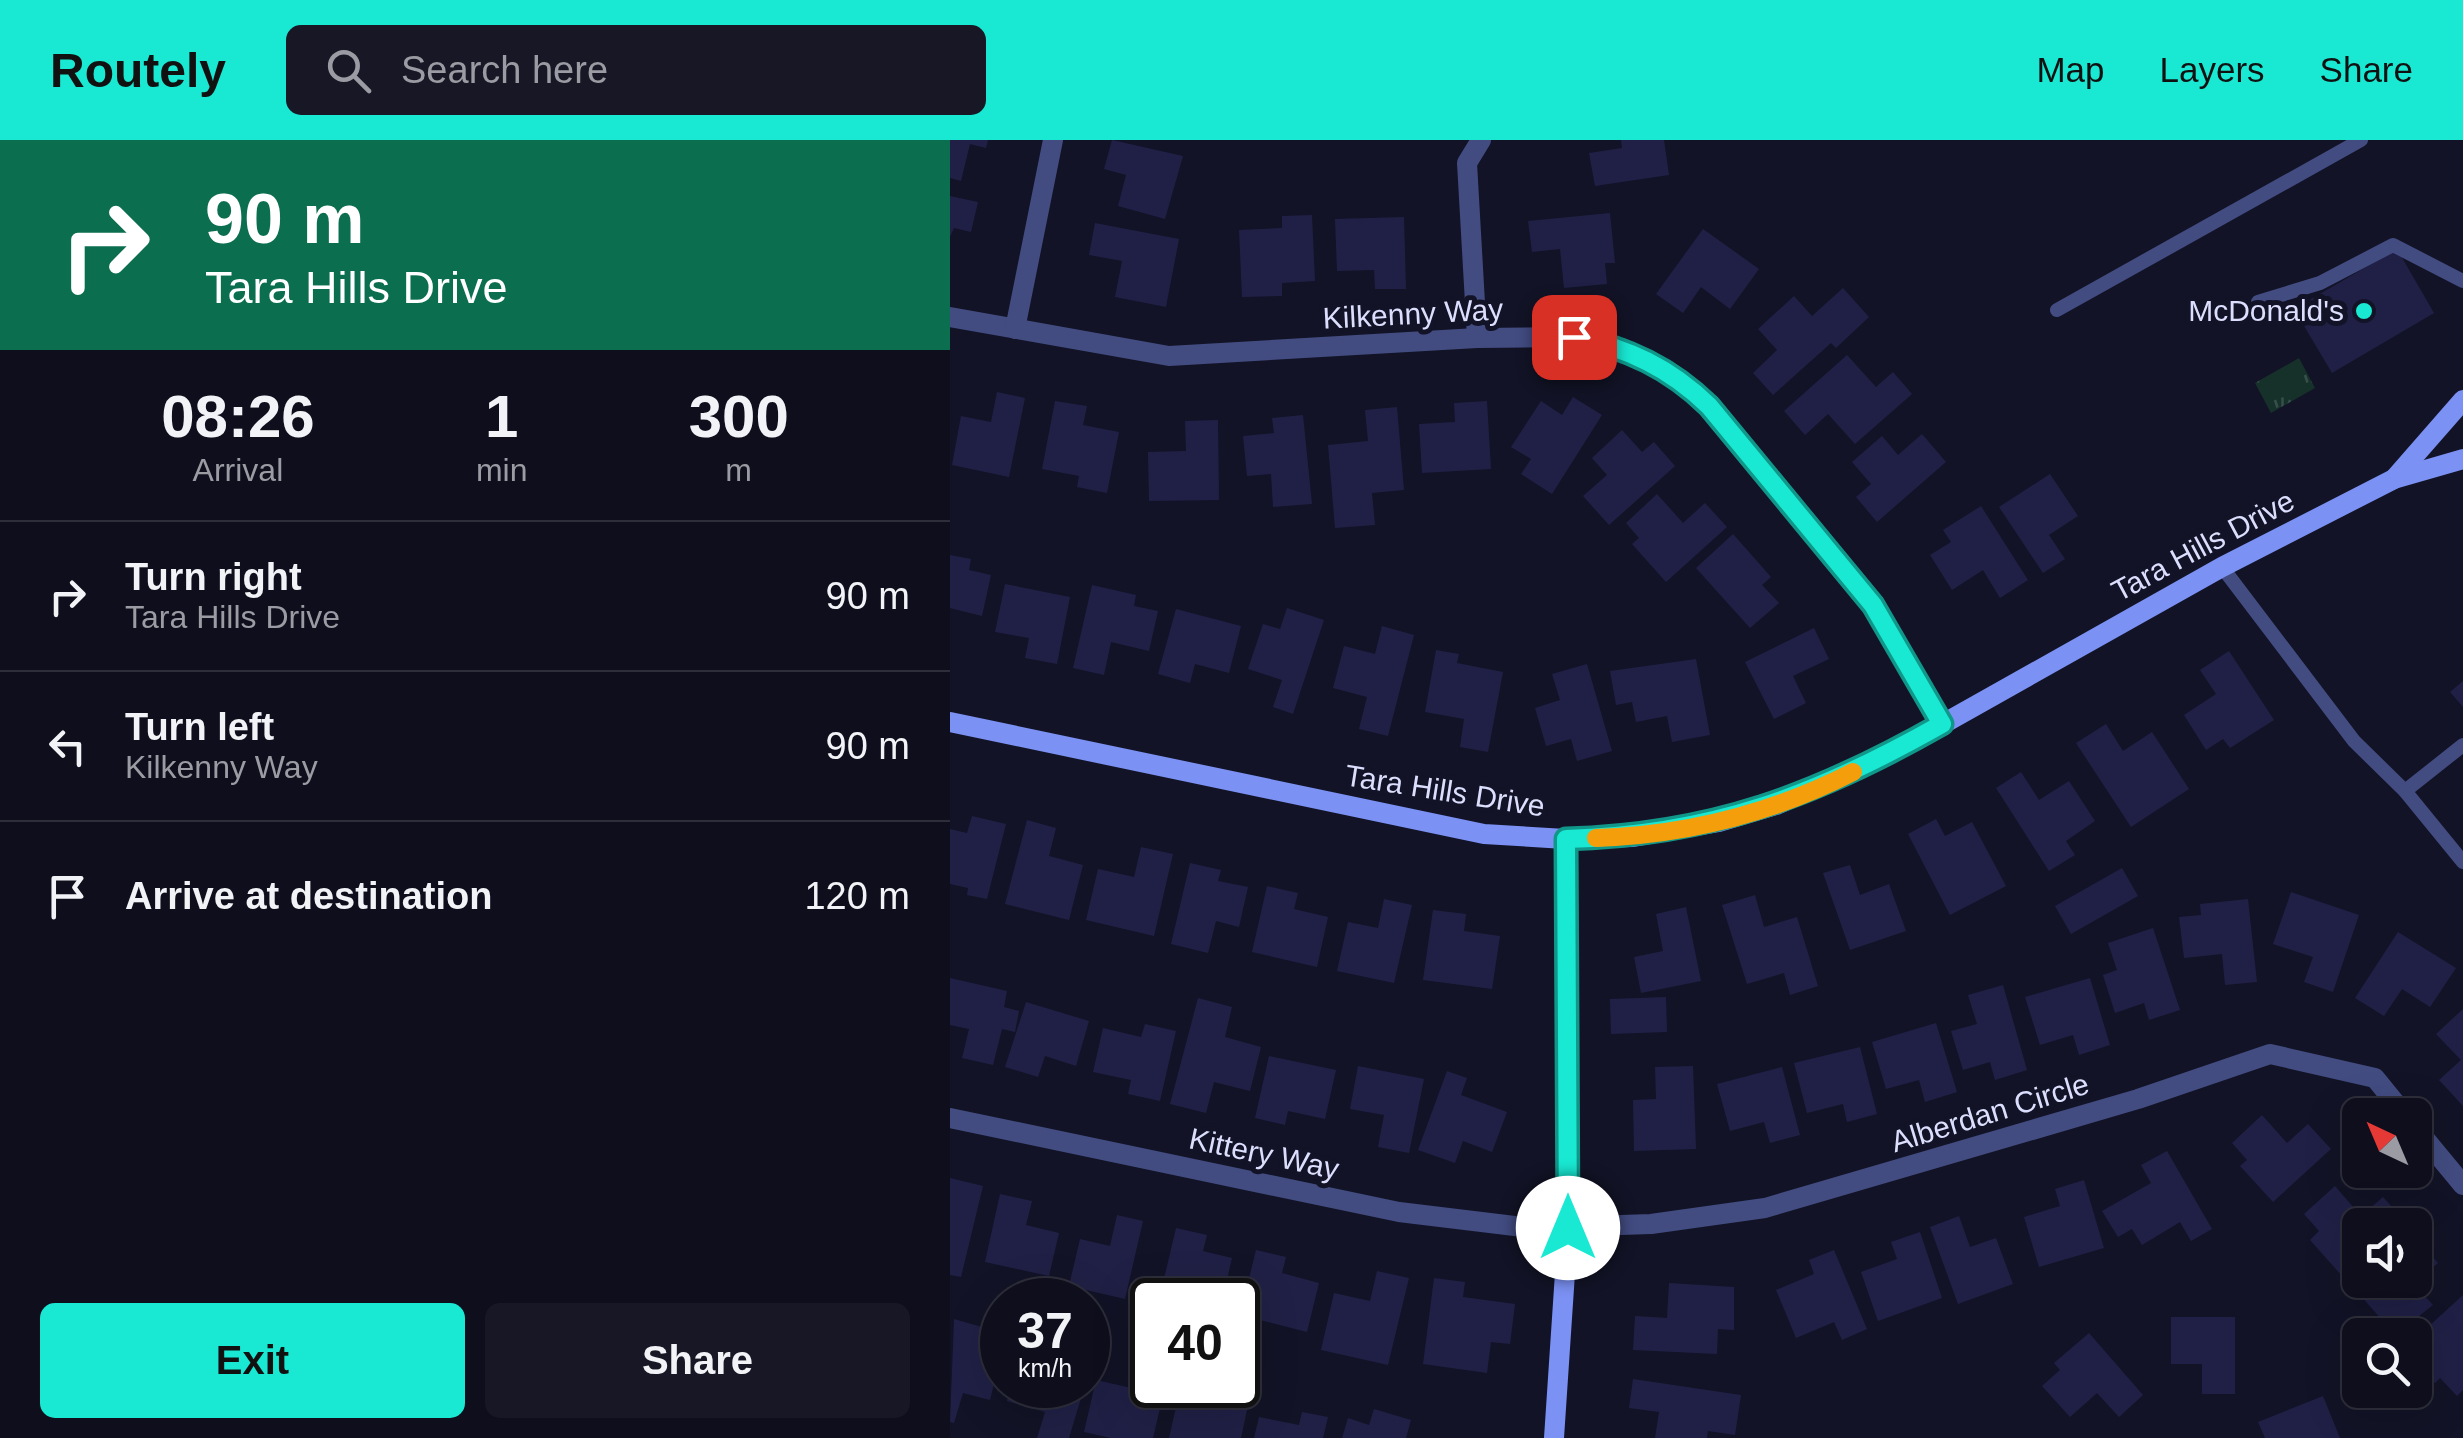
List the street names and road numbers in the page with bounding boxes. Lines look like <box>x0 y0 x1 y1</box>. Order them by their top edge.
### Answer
street label: Kilkenny Way <box>1322 292 1504 335</box>
street label: Tara Hills Drive <box>2106 484 2300 607</box>
street label: Tara Hills Drive <box>1343 758 1547 823</box>
street label: Alberdan Circle <box>1887 1067 2093 1158</box>
street label: Kittery Way <box>1186 1122 1342 1185</box>

